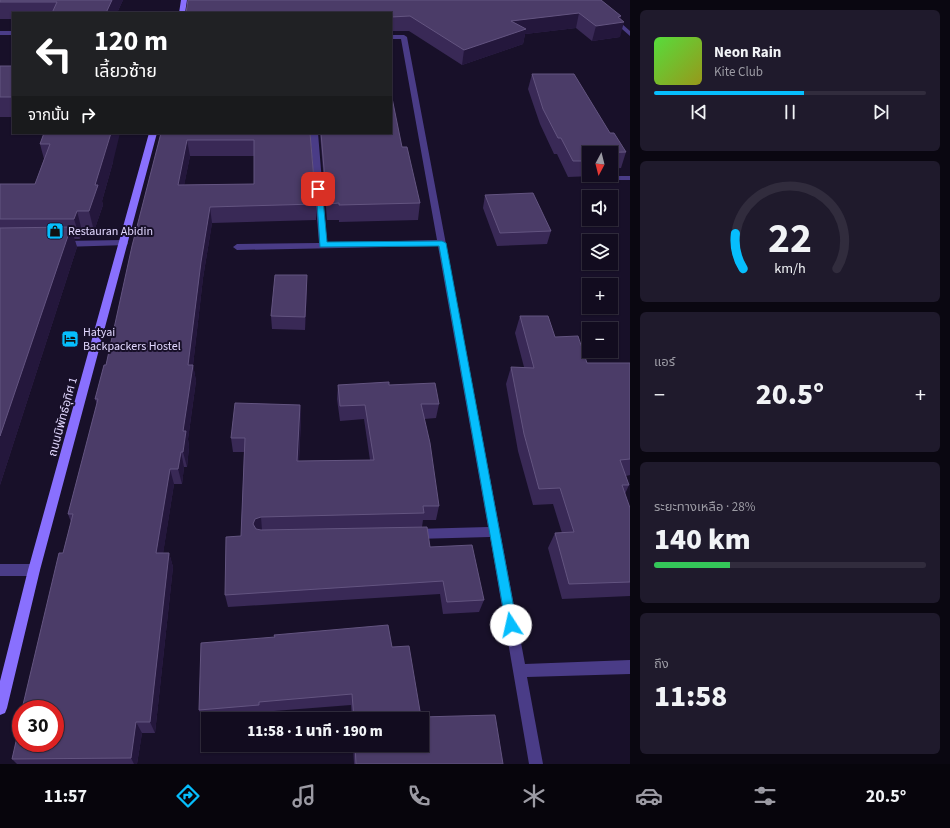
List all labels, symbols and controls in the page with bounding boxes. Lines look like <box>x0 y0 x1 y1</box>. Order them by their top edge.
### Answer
text: 120 m <box>94 21 168 61</box>
icon: left <box>28 28 80 80</box>
text: Neon Rain <box>714 42 781 63</box>
text: เลี้ยวซ้าย <box>94 59 157 84</box>
text: Kite Club <box>714 63 763 81</box>
icon: previous <box>688 101 710 123</box>
icon: pause <box>779 101 801 123</box>
icon: next <box>870 101 892 123</box>
icon: right <box>77 104 99 126</box>
text: จากนั้น <box>28 105 69 126</box>
north arrow <box>582 146 618 182</box>
map controls <box>582 146 618 358</box>
pin <box>301 172 335 206</box>
icon: arrive <box>307 178 329 200</box>
button: sound <box>582 190 618 226</box>
text: 22 <box>768 209 812 269</box>
shop icon: Restauran Abidin <box>45 221 65 241</box>
place label: Restauran Abidin <box>68 223 153 240</box>
button: layers <box>582 234 618 270</box>
text: km/h <box>774 258 806 279</box>
button: + <box>582 278 618 314</box>
button: − <box>582 322 618 358</box>
place label: Hatyai Backpackers Hostel <box>83 324 181 355</box>
hotel icon: Hatyai Backpackers Hostel <box>60 329 80 349</box>
text: แอร์ <box>654 353 675 371</box>
text: 20.5° <box>756 373 824 416</box>
street label: ถนนนิพัทธ์อุทิศ 1 <box>44 375 82 459</box>
text: − <box>654 379 665 411</box>
text: + <box>915 379 926 411</box>
text: ระยะทางเหลือ · 28% <box>654 498 755 516</box>
text: 140 km <box>654 518 751 561</box>
position arrow <box>490 604 532 646</box>
text: ถึง <box>654 655 669 673</box>
text: 11:58 <box>654 675 727 718</box>
speed limit sign: 30 <box>12 700 64 752</box>
text: 11:58 · 1 นาที · 190 m <box>247 721 383 742</box>
icon: directions <box>174 782 202 810</box>
icon: music <box>290 782 318 810</box>
icon: phone <box>405 782 433 810</box>
icon: climate <box>520 782 548 810</box>
icon: car <box>635 782 663 810</box>
icon: filters <box>751 782 779 810</box>
text: 11:57 <box>44 784 87 809</box>
text: 20.5° <box>866 784 906 809</box>

